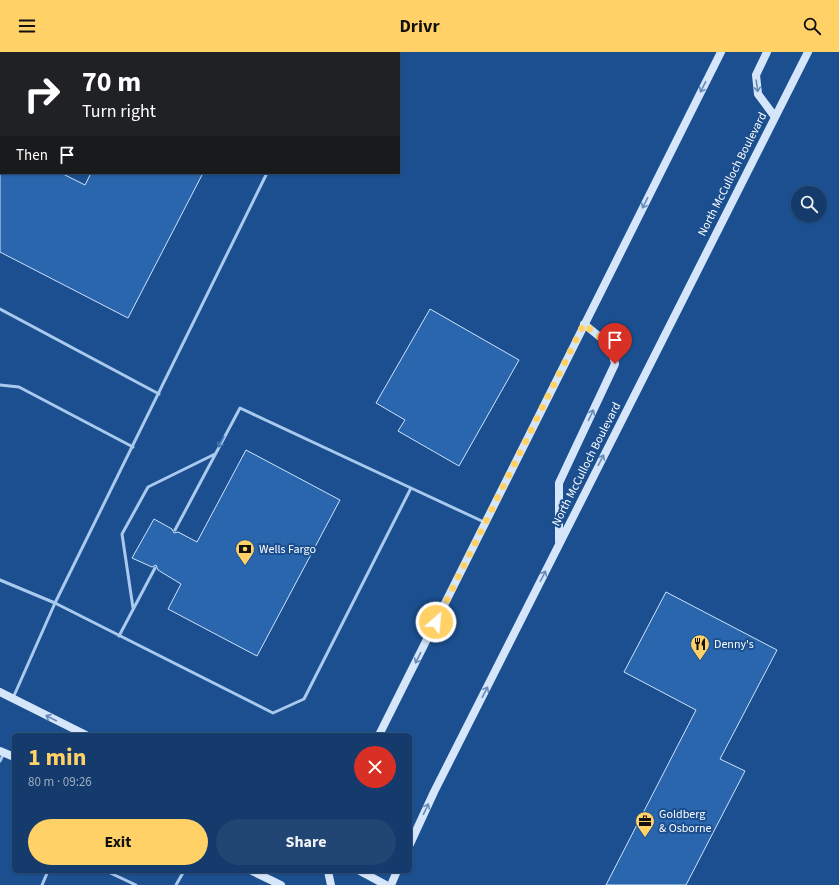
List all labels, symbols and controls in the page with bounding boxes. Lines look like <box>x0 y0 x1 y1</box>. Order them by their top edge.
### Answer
text: Drivr <box>399 14 440 39</box>
icon: menu <box>16 15 38 37</box>
icon: search <box>801 15 823 37</box>
text: 70 m <box>82 62 141 102</box>
icon: right <box>16 68 68 120</box>
one-way arrow <box>753 79 761 92</box>
one-way arrow <box>699 81 706 93</box>
text: Turn right <box>82 99 156 124</box>
street label: North McCulloch Boulevard <box>694 109 771 239</box>
icon: arrive <box>56 144 78 166</box>
text: Then <box>16 145 48 166</box>
map controls <box>791 186 827 222</box>
button: search <box>791 186 827 222</box>
one-way arrow <box>641 197 648 209</box>
pin <box>598 323 632 364</box>
icon: arrive <box>604 329 626 351</box>
street label: North McCulloch Boulevard <box>548 399 625 529</box>
one-way arrow <box>588 409 595 421</box>
one-way arrow <box>217 436 225 448</box>
one-way arrow <box>598 454 606 466</box>
bank icon: Wells Fargo <box>234 538 256 566</box>
place label: Wells Fargo <box>259 541 316 558</box>
one-way arrow <box>540 570 547 582</box>
position arrow <box>415 601 457 643</box>
restaurant icon: Denny's <box>689 633 711 661</box>
place label: Denny's <box>714 636 754 653</box>
one-way arrow <box>414 651 421 663</box>
one-way arrow <box>481 687 489 699</box>
one-way arrow <box>46 713 58 721</box>
text: 1 min <box>28 740 86 775</box>
button: close <box>354 746 396 788</box>
text: 80 m · 09:26 <box>28 773 92 791</box>
one-way arrow <box>423 803 430 815</box>
place label: Goldberg & Osborne <box>659 806 712 837</box>
office icon: Goldberg & Osborne <box>634 810 656 838</box>
button: Exit <box>28 819 208 865</box>
button: Share <box>216 819 396 865</box>

